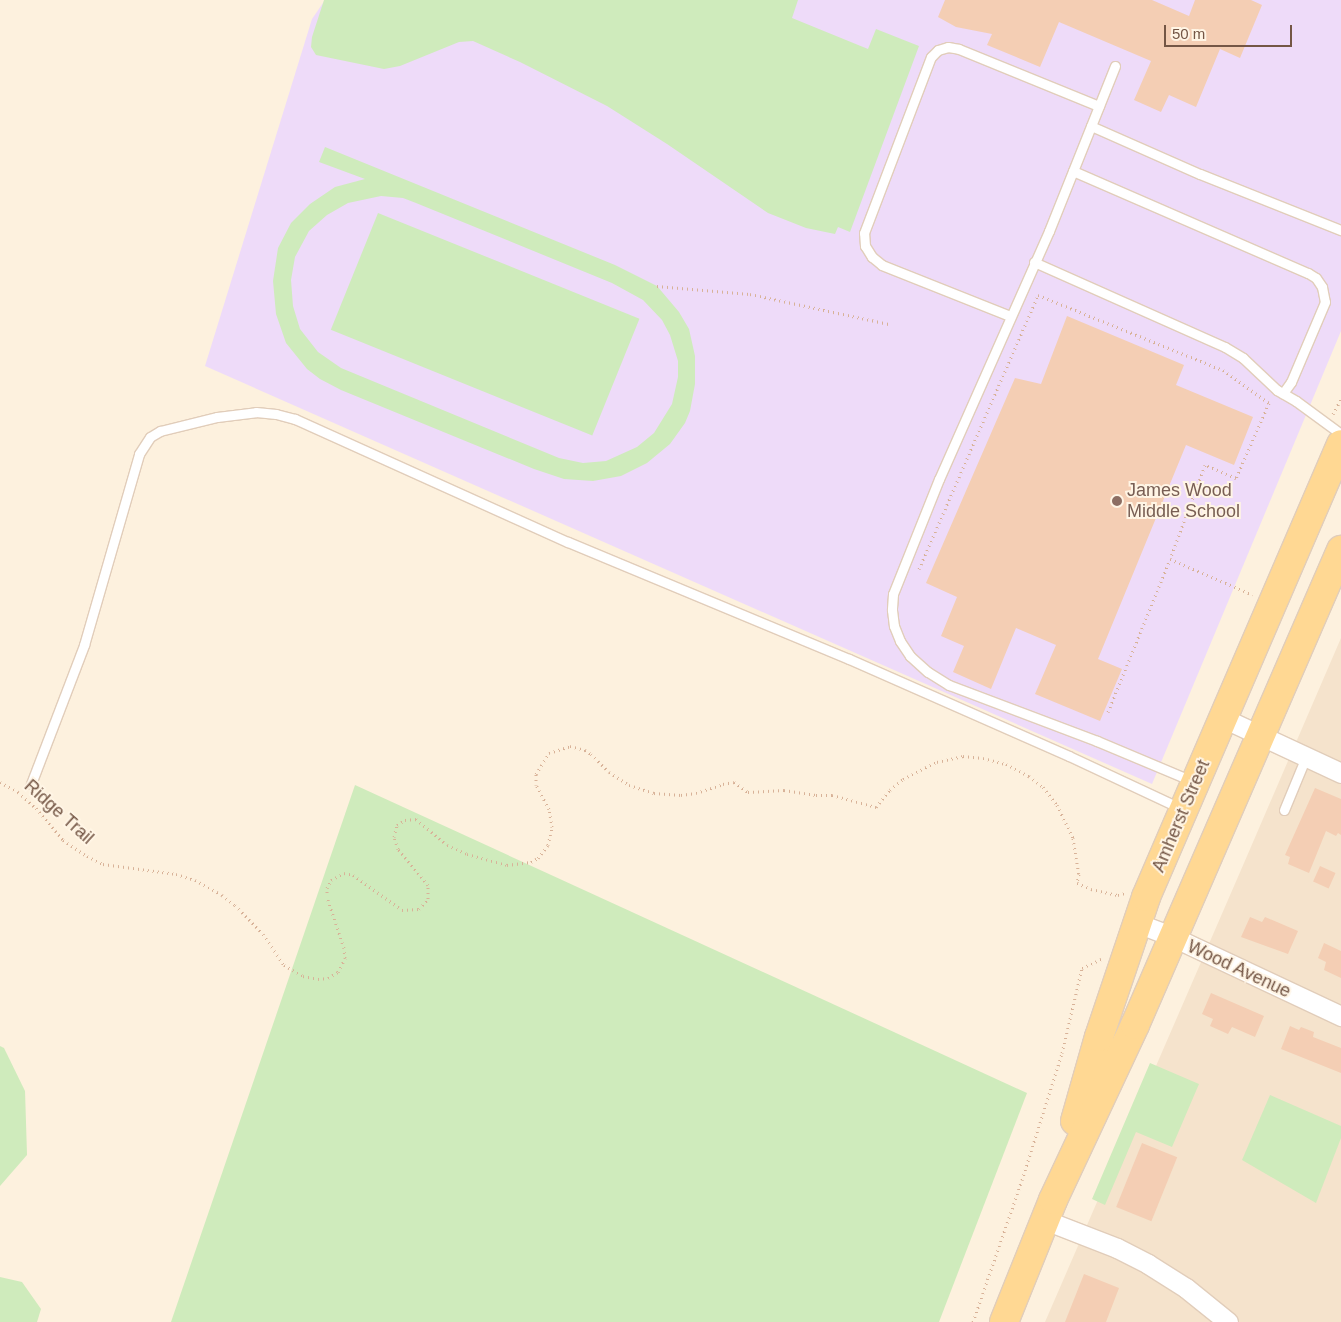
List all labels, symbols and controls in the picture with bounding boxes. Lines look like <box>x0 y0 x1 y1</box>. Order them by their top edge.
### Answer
scale bar <box>1166 15 1294 47</box>
text: 50 m <box>1172 25 1205 42</box>
place label: James Wood Middle School <box>1127 480 1240 522</box>
marker: James Wood Middle School <box>1111 495 1123 507</box>
street label: Amherst Street <box>1148 757 1214 875</box>
street label: Ridge Trail <box>20 775 98 849</box>
street label: Wood Avenue <box>1183 935 1295 1003</box>

